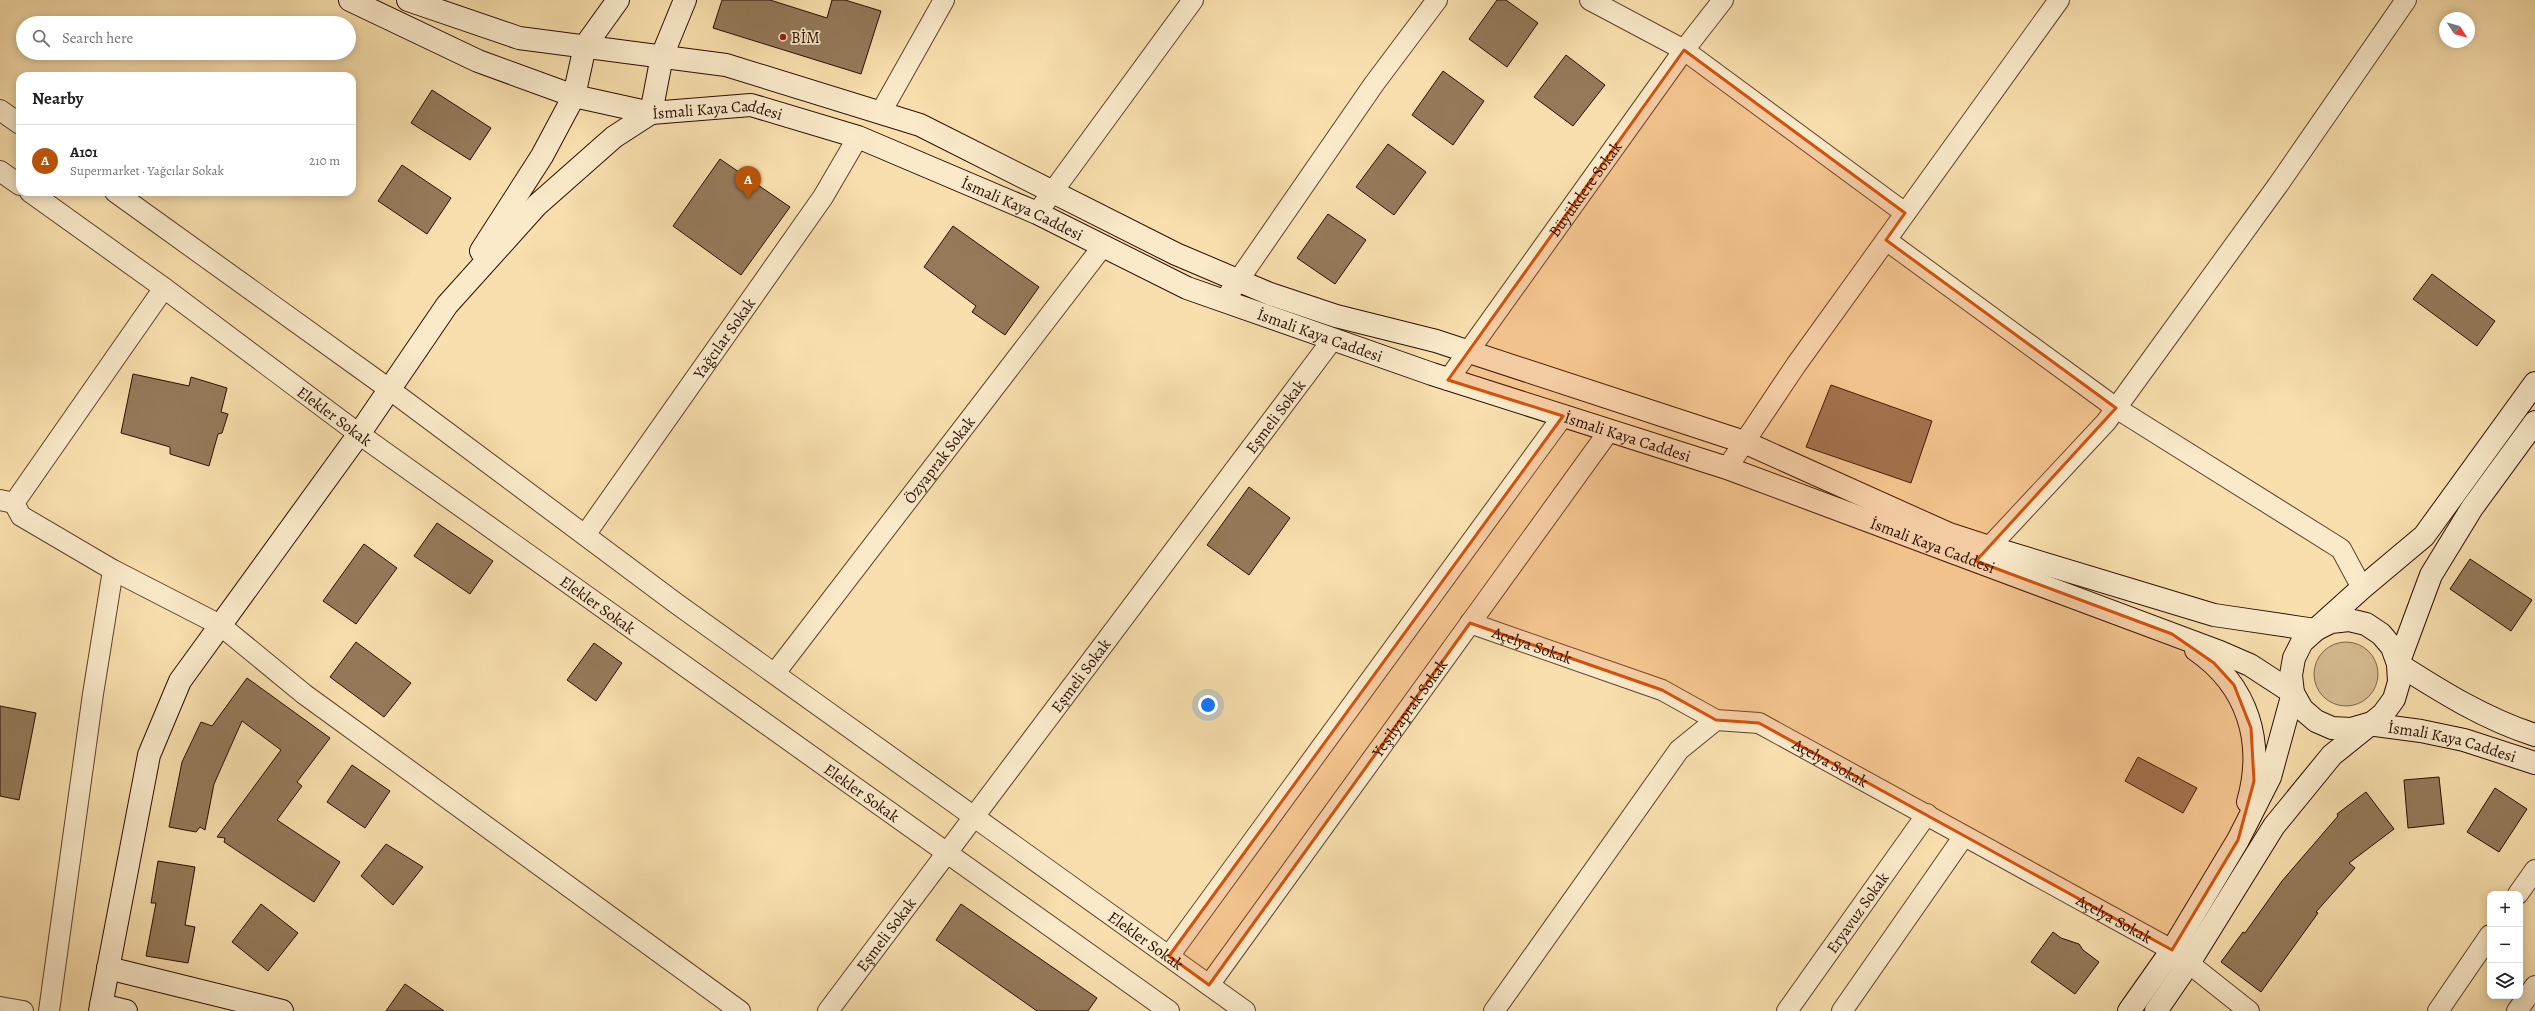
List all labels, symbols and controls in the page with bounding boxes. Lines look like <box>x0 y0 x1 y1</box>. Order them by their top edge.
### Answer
north arrow <box>2439 12 2475 48</box>
search box <box>16 16 356 60</box>
icon: search <box>30 27 52 49</box>
place label: BİM <box>791 27 820 49</box>
text: Search here <box>62 28 133 48</box>
marker: BİM <box>778 32 788 42</box>
text: Nearby <box>32 87 83 110</box>
street label: İsmali Kaya Caddesi <box>652 95 785 126</box>
street label: Büyükdere Sokak <box>1544 137 1627 242</box>
text: A101 <box>70 142 98 162</box>
text: A <box>41 152 49 169</box>
text: 210 m <box>309 152 340 169</box>
text: Supermarket · Yağcılar Sokak <box>70 162 224 179</box>
pin: A <box>735 166 761 199</box>
street label: İsmali Kaya Caddesi <box>958 172 1087 246</box>
street label: Yağcılar Sokak <box>688 294 761 384</box>
street label: İsmali Kaya Caddesi <box>1254 303 1385 368</box>
street label: Eşmeli Sokak <box>1241 375 1311 458</box>
street label: Elekler Sokak <box>292 381 376 452</box>
street label: İsmali Kaya Caddesi <box>1561 407 1693 468</box>
street label: Özyaprak Sokak <box>899 412 980 509</box>
street label: İsmali Kaya Caddesi <box>1867 512 1998 579</box>
street label: Elekler Sokak <box>555 571 640 640</box>
street label: Açelya Sokak <box>1488 621 1575 670</box>
street label: Eşmeli Sokak <box>1046 634 1116 717</box>
street label: Yeşilyaprak Sokak <box>1366 655 1453 763</box>
your location <box>1198 695 1218 715</box>
street label: İsmali Kaya Caddesi <box>2386 717 2519 768</box>
street label: Açelya Sokak <box>1787 733 1872 793</box>
street label: Elekler Sokak <box>819 759 904 828</box>
street label: Eryavuz Sokak <box>1821 868 1894 958</box>
street label: Açelya Sokak <box>2071 889 2156 949</box>
map controls <box>2487 891 2523 999</box>
button: + <box>2487 891 2523 927</box>
street label: Eşmeli Sokak <box>851 893 921 976</box>
street label: Elekler Sokak <box>1103 906 1188 976</box>
button: − <box>2487 927 2523 963</box>
button: layers <box>2487 963 2523 999</box>

